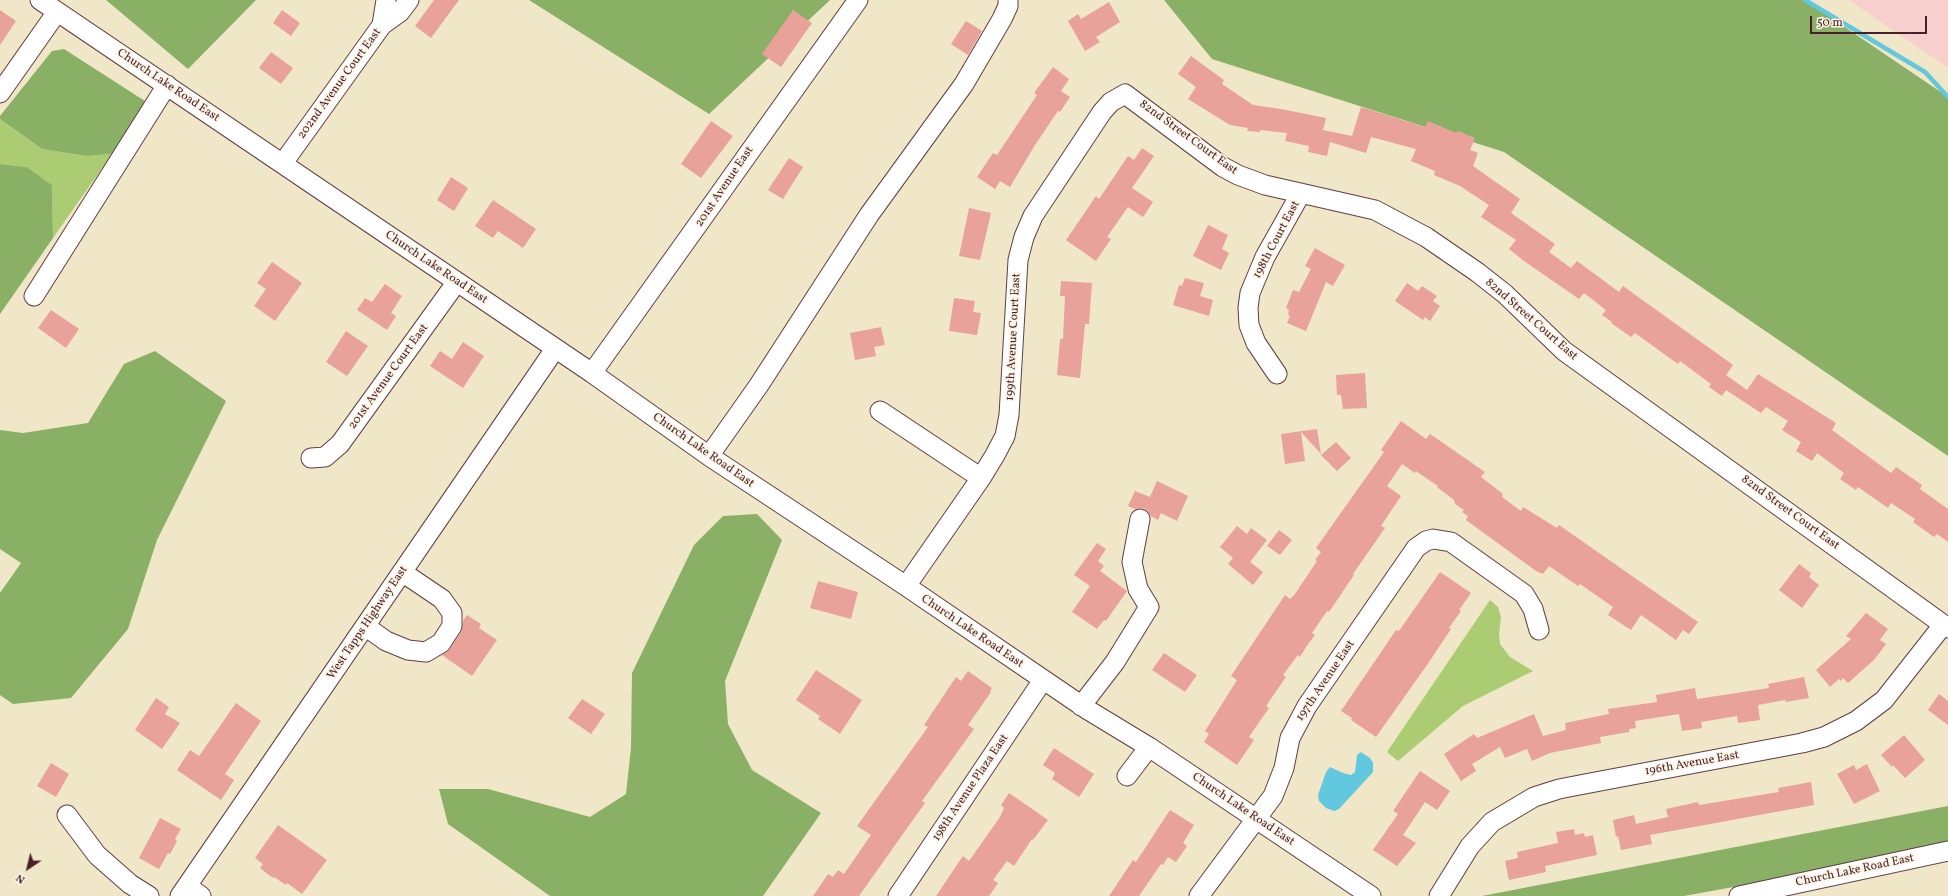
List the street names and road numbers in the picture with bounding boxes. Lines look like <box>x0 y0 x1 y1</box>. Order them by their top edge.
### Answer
street label: 202nd Avenue Court East <box>295 26 385 142</box>
street label: Church Lake Road East <box>114 46 222 126</box>
street label: 82nd Street Court East <box>1136 98 1240 178</box>
street label: 201st Avenue East <box>693 144 757 230</box>
street label: 198th Court East <box>1250 199 1304 281</box>
street label: Church Lake Road East <box>382 228 490 308</box>
street label: 199th Avenue Court East <box>1003 273 1025 401</box>
street label: 82nd Street Court East <box>1482 276 1580 364</box>
street label: 201st Avenue Court East <box>346 321 432 433</box>
street label: Church Lake Road East <box>649 411 757 491</box>
street label: 82nd Street Court East <box>1738 473 1842 553</box>
street label: West Tapps Highway East <box>325 563 411 683</box>
street label: Church Lake Road East <box>918 592 1026 672</box>
street label: 197th Avenue East <box>1294 638 1358 724</box>
street label: 198th Avenue Plaza East <box>930 732 1012 844</box>
street label: 196th Avenue East <box>1644 749 1740 779</box>
street label: Church Lake Road East <box>1189 770 1297 850</box>
street label: Church Lake Road East <box>1795 851 1915 891</box>

